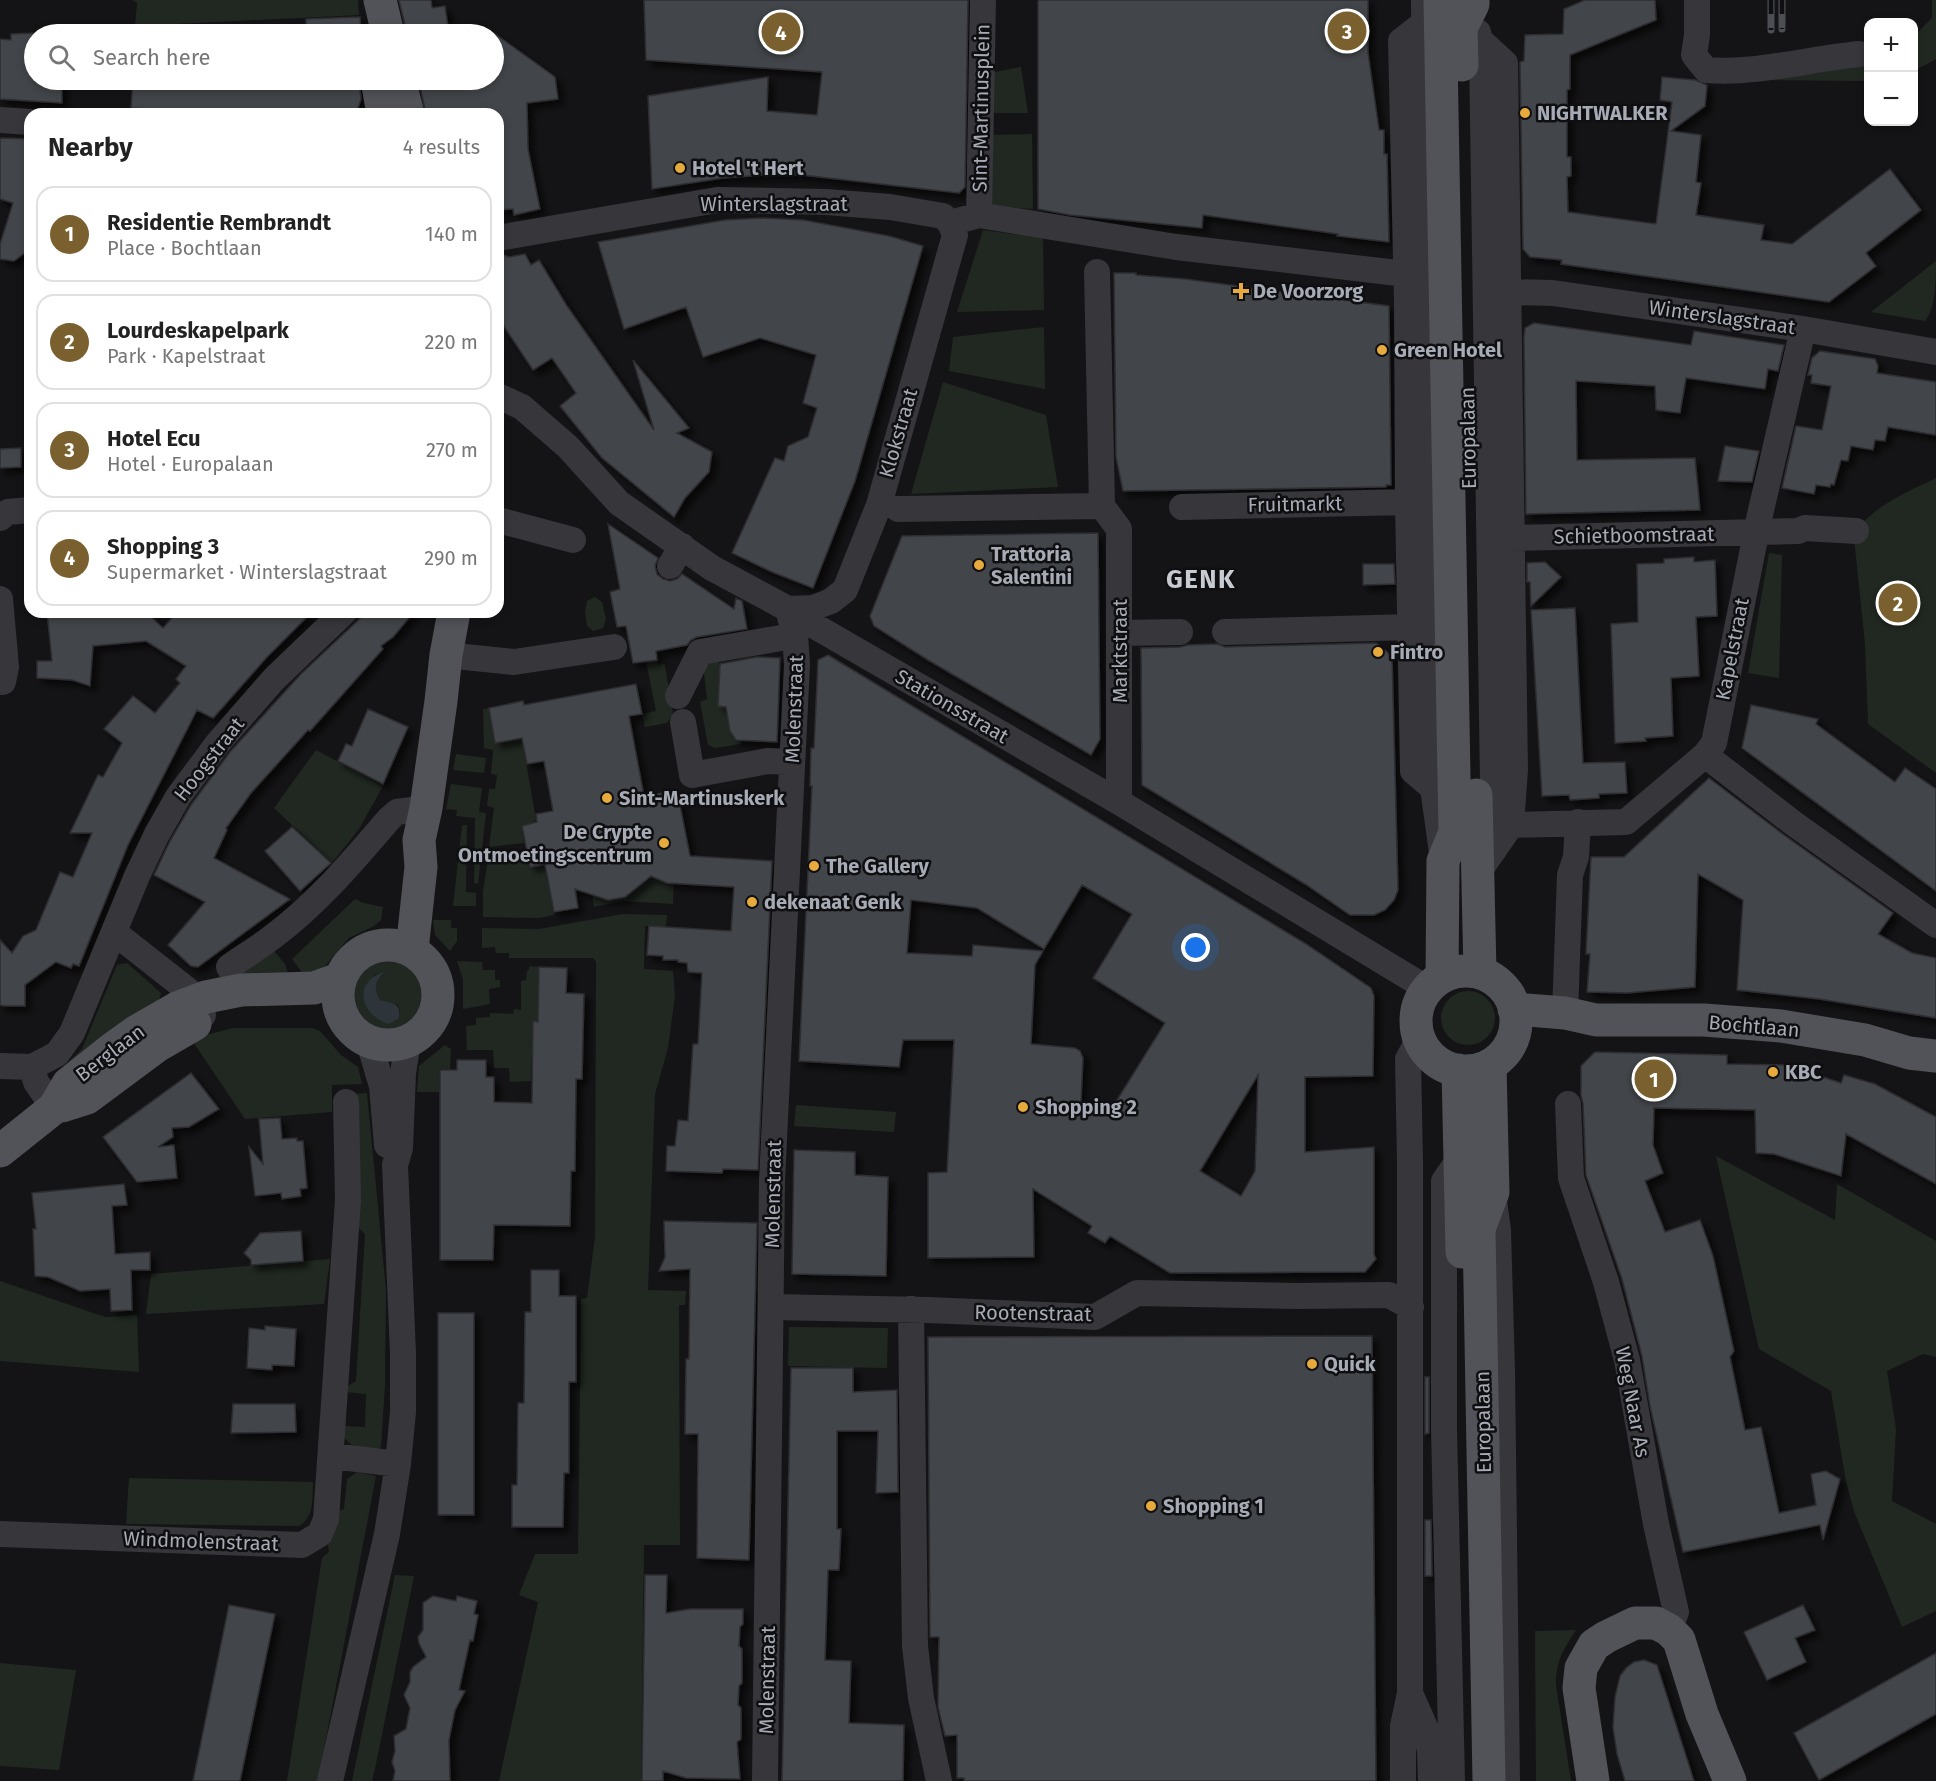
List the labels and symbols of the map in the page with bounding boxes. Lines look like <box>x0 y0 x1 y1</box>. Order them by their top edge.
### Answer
pin: 4 <box>762 9 800 54</box>
pin: 3 <box>1328 9 1366 54</box>
street label: Sint-Martinusplein <box>968 24 994 192</box>
place label: NIGHTWALKER <box>1537 101 1668 125</box>
marker: NIGHTWALKER <box>1518 106 1532 120</box>
place label: Hotel 't Hert <box>692 156 804 180</box>
marker: Hotel 't Hert <box>673 161 687 175</box>
street label: Winterslagstraat <box>700 192 849 216</box>
place label: De Voorzorg <box>1253 279 1364 303</box>
marker: De Voorzorg <box>1234 284 1248 298</box>
street label: Winterslagstraat <box>1647 295 1798 339</box>
place label: Green Hotel <box>1394 338 1502 362</box>
marker: Green Hotel <box>1375 343 1389 357</box>
street label: Klokstraat <box>874 385 922 480</box>
street label: Europalaan <box>1455 387 1481 489</box>
street label: Fruitmarkt <box>1248 491 1343 517</box>
street label: Schietboomstraat <box>1553 522 1715 548</box>
place label: Trattoria Salentini <box>991 542 1072 589</box>
marker: Trattoria Salentini <box>972 558 986 572</box>
district label: GENK <box>1166 564 1236 595</box>
pin: 2 <box>1878 580 1918 626</box>
street label: Kapelstraat <box>1710 595 1754 702</box>
street label: Marktstraat <box>1108 598 1132 703</box>
place label: Fintro <box>1390 640 1443 664</box>
marker: Fintro <box>1371 645 1385 659</box>
street label: Molenstraat <box>780 654 808 763</box>
street label: Stationsstraat <box>891 664 1014 748</box>
street label: Hoogstraat <box>169 712 250 806</box>
place label: Sint-Martinuskerk <box>619 786 785 810</box>
marker: Sint-Martinuskerk <box>600 791 614 805</box>
place label: De Crypte Ontmoetingscentrum <box>458 820 652 867</box>
marker: De Crypte Ontmoetingscentrum <box>657 836 671 850</box>
place label: The Gallery <box>826 854 930 878</box>
marker: The Gallery <box>807 859 821 873</box>
place label: dekenaat Genk <box>764 890 902 914</box>
marker: dekenaat Genk <box>745 895 759 909</box>
your location <box>1181 933 1210 962</box>
street label: Bochtlaan <box>1707 1010 1801 1042</box>
street label: Berglaan <box>71 1019 149 1087</box>
pin: 1 <box>1634 1056 1674 1102</box>
place label: KBC <box>1785 1060 1822 1084</box>
marker: KBC <box>1766 1065 1780 1079</box>
place label: Shopping 2 <box>1035 1095 1137 1119</box>
marker: Shopping 2 <box>1016 1100 1030 1114</box>
street label: Molenstraat <box>760 1139 786 1248</box>
street label: Rootenstraat <box>974 1300 1093 1326</box>
street label: Weg Naar As <box>1611 1345 1655 1459</box>
place label: Quick <box>1324 1352 1376 1376</box>
marker: Quick <box>1305 1357 1319 1371</box>
street label: Europalaan <box>1470 1371 1496 1473</box>
place label: Shopping 1 <box>1163 1494 1264 1518</box>
marker: Shopping 1 <box>1144 1499 1158 1513</box>
street label: Windmolenstraat <box>123 1526 280 1556</box>
street label: Molenstraat <box>754 1625 780 1734</box>

